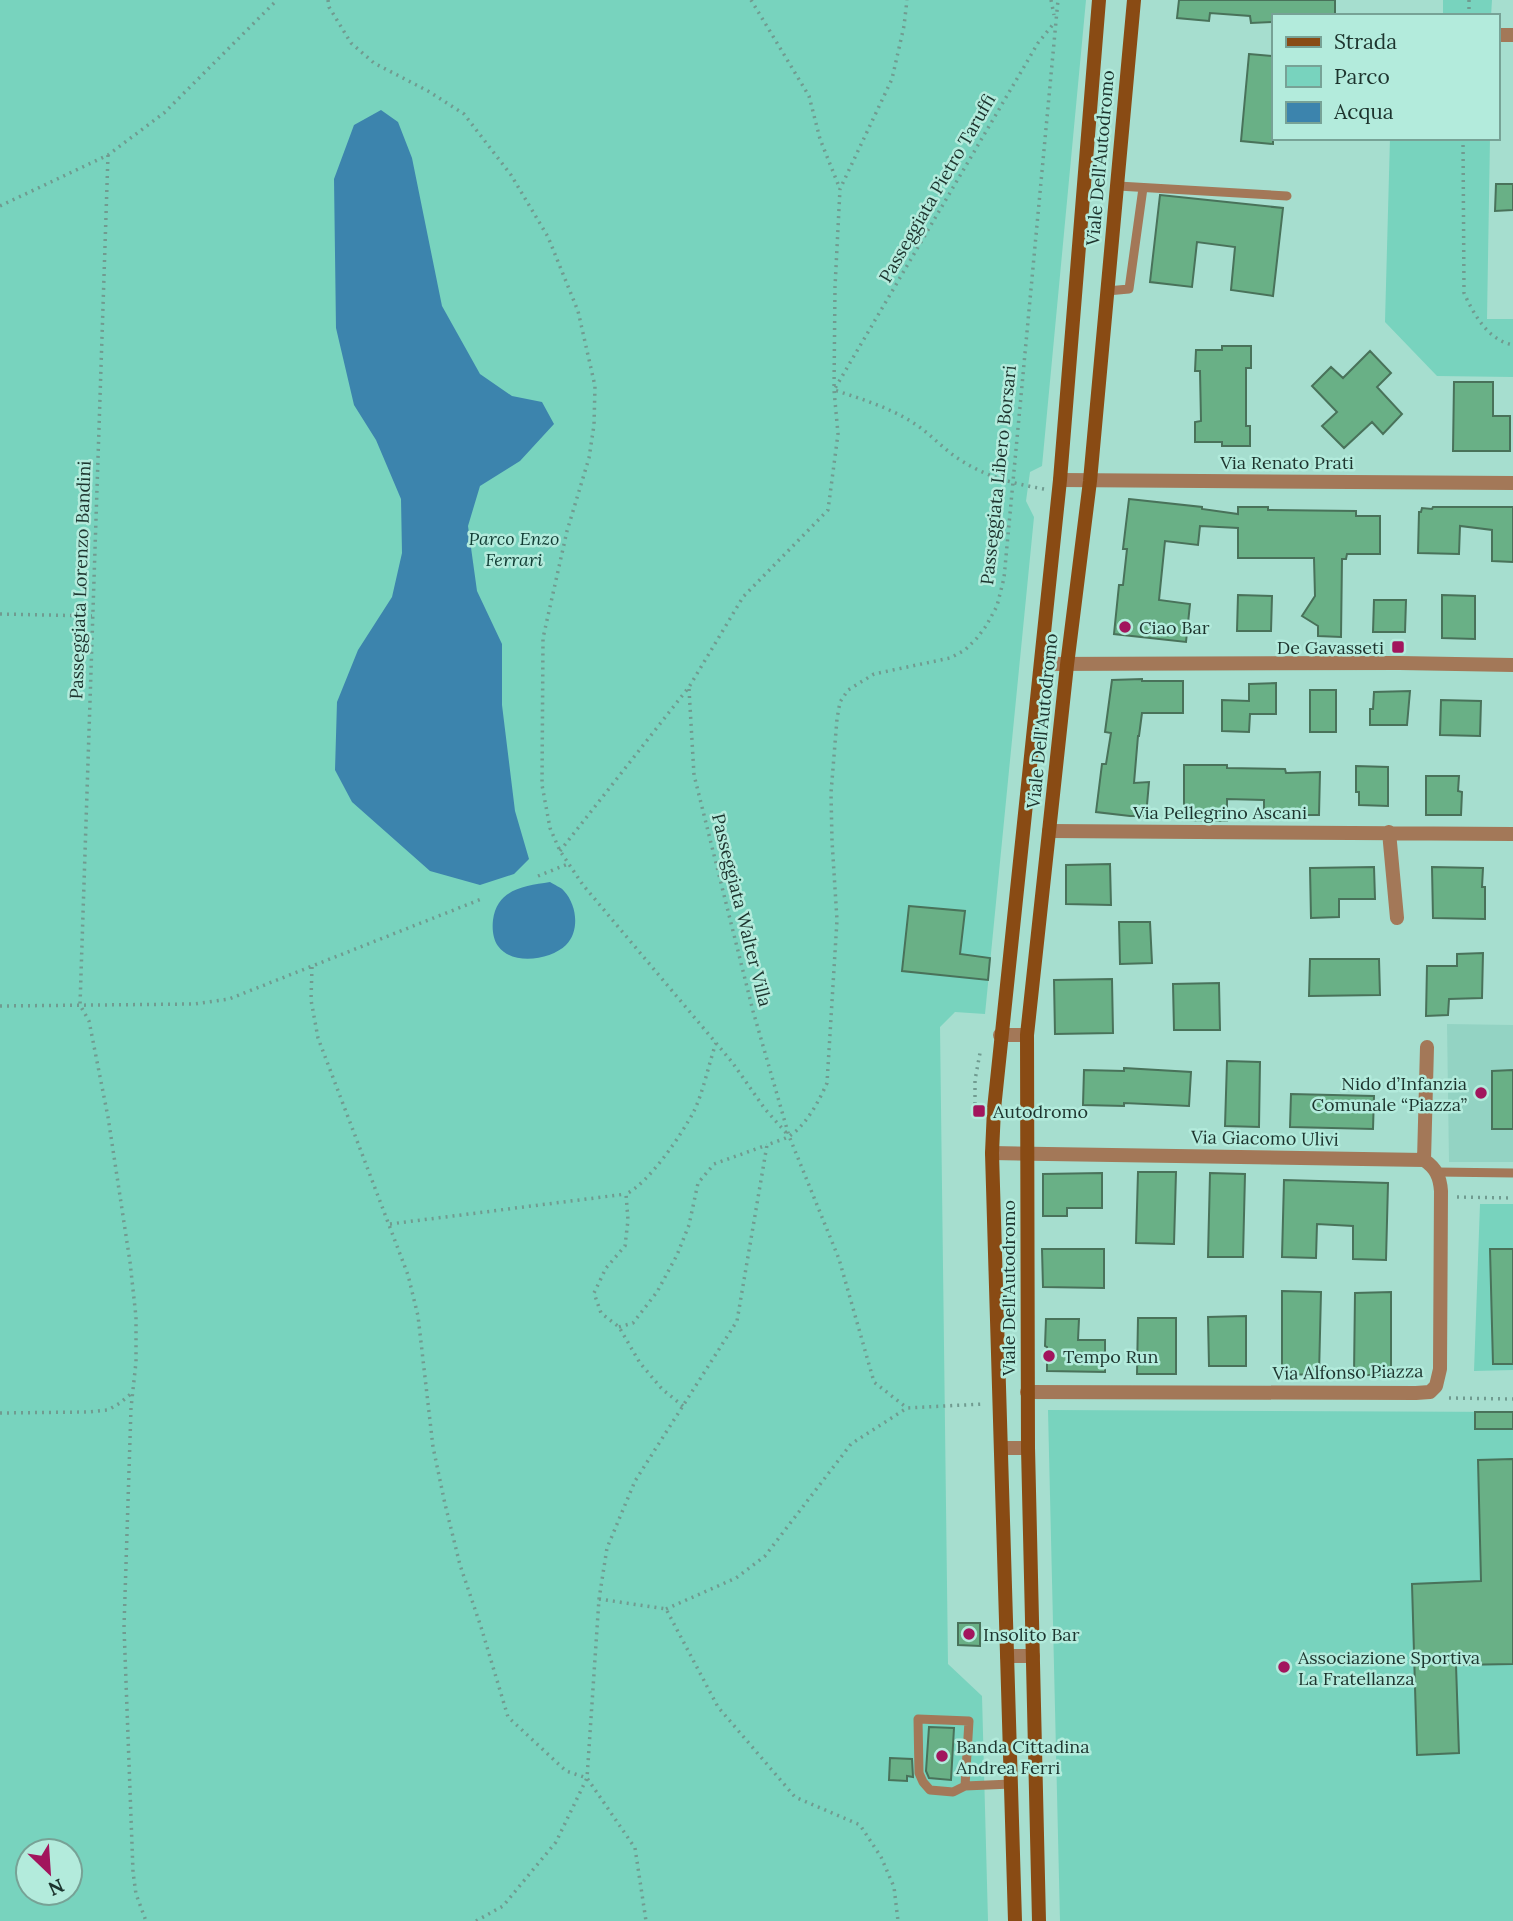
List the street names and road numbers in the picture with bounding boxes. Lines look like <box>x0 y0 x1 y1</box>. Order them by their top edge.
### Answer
street label: Viale Dell'Autodromo <box>1081 69 1119 248</box>
street label: Passeggiata Pietro Taruffi <box>874 90 1000 286</box>
street label: Passeggiata Libero Borsari <box>975 364 1021 586</box>
street label: Via Renato Prati <box>1219 451 1354 474</box>
street label: Passeggiata Lorenzo Bandini <box>64 460 96 700</box>
street label: Viale Dell'Autodromo <box>1021 632 1063 811</box>
street label: Via Pellegrino Ascani <box>1132 801 1307 824</box>
street label: Passeggiata Walter Villa <box>707 811 777 1009</box>
street label: Via Giacomo Ulivi <box>1190 1125 1339 1151</box>
street label: Viale Dell'Autodromo <box>997 1200 1020 1377</box>
street label: Via Alfonso Piazza <box>1271 1359 1424 1385</box>

